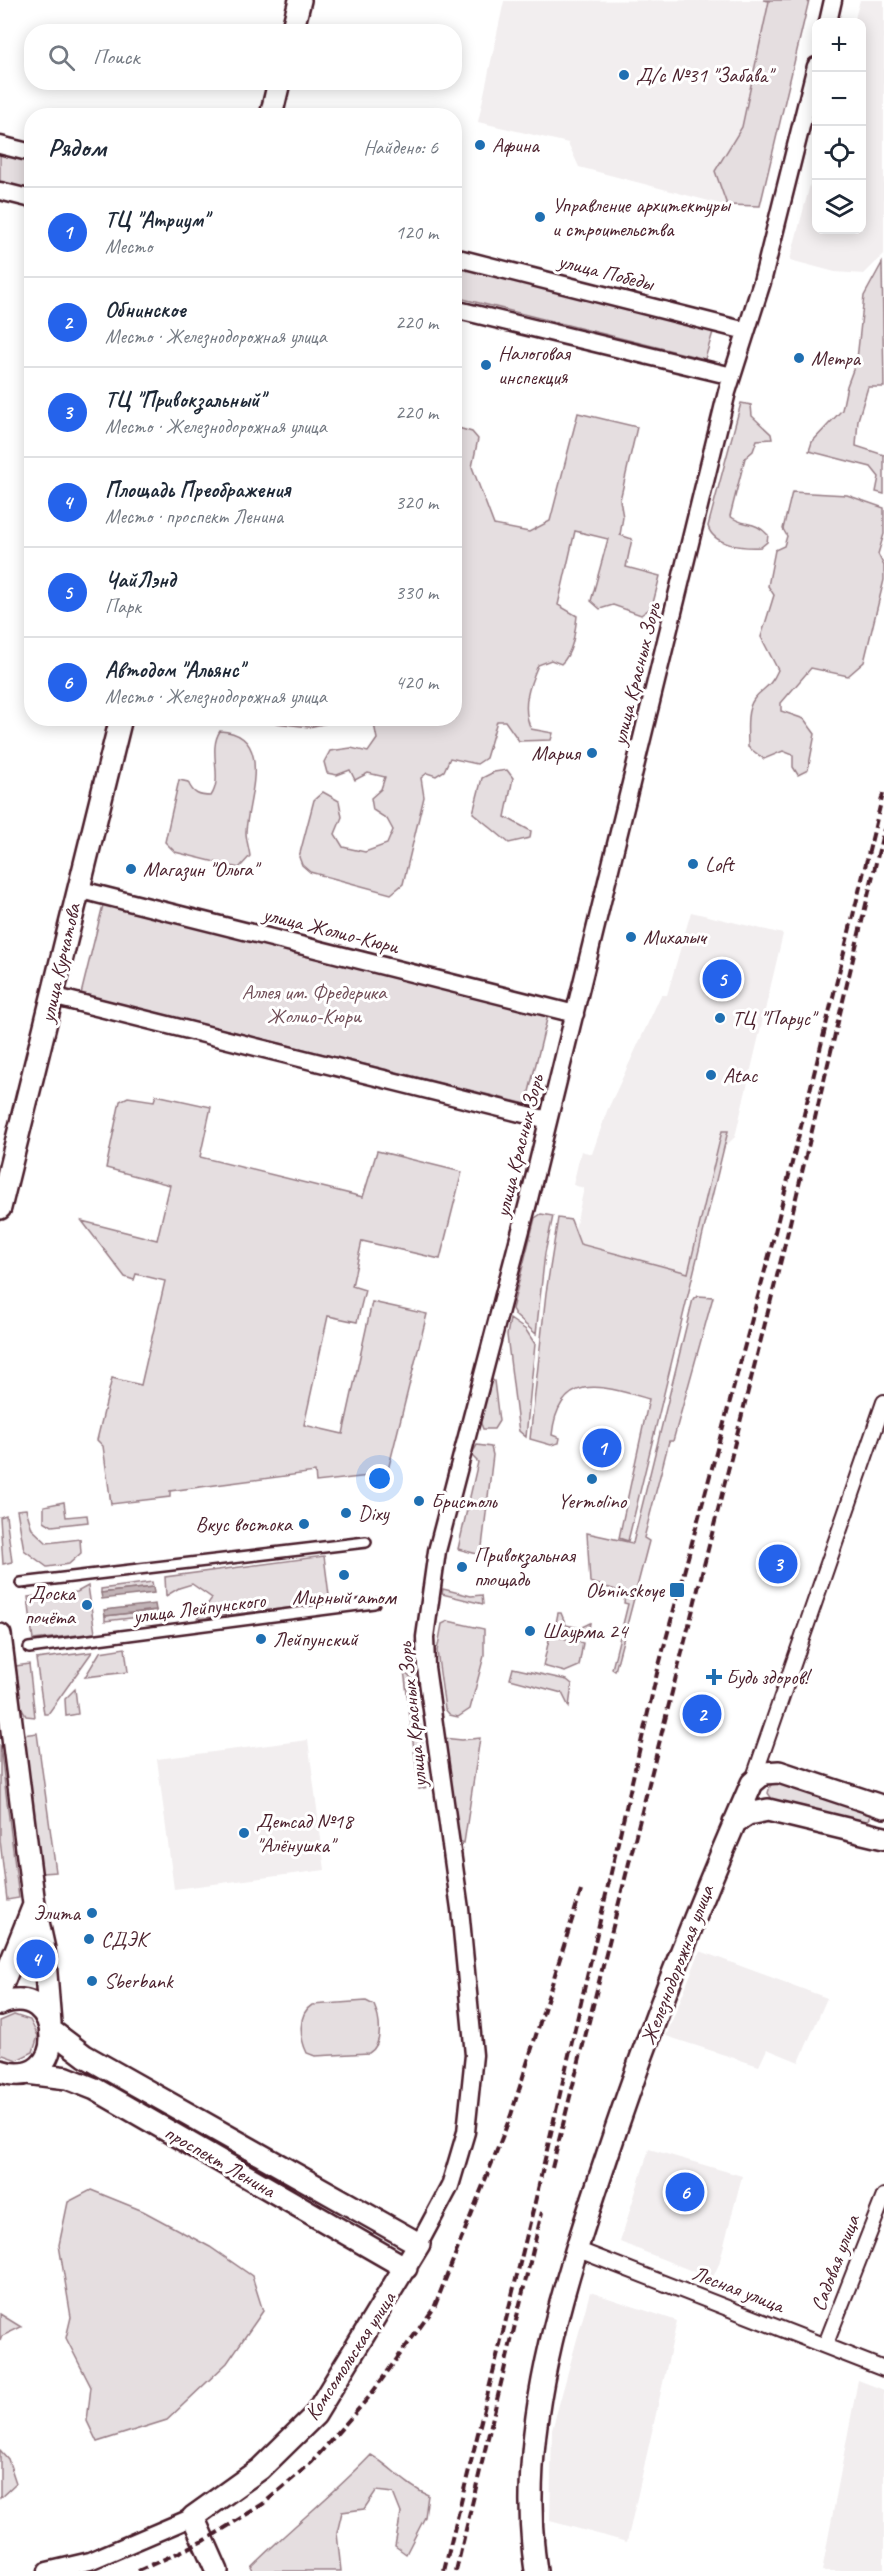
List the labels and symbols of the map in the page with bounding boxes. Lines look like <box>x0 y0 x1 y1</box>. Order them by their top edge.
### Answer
place label: Д/с №31 "Забава" <box>636 62 776 88</box>
marker: Д/с №31 "Забава" <box>617 68 631 82</box>
place label: Афина <box>492 132 540 158</box>
marker: Афина <box>473 138 487 152</box>
place label: Управление архитектуры и строительства <box>552 192 732 242</box>
marker: Управление архитектуры и строительства <box>533 210 547 224</box>
street label: улица Победы <box>554 247 658 297</box>
place label: Налоговая инспекция <box>498 340 571 390</box>
place label: Метра <box>811 345 862 371</box>
marker: Метра <box>792 351 806 365</box>
marker: Налоговая инспекция <box>479 358 493 372</box>
street label: улица Красных Зорь <box>605 599 667 750</box>
place label: Мария <box>531 740 582 766</box>
marker: Мария <box>585 746 599 760</box>
place label: Loft <box>705 851 735 877</box>
place label: Магазин "Ольга" <box>143 856 261 882</box>
marker: Loft <box>686 857 700 871</box>
marker: Магазин "Ольга" <box>124 862 138 876</box>
street label: улица Курчатова <box>33 899 87 1027</box>
street label: улица Жолио-Кюри <box>259 900 403 960</box>
place label: Михалыч <box>643 924 708 950</box>
marker: Михалыч <box>624 930 638 944</box>
pin: 5 <box>702 956 742 1002</box>
park label: Аллея им. Фредерика Жолио-Кюри <box>242 979 388 1029</box>
place label: ТЦ "Парус" <box>732 1005 819 1031</box>
marker: ТЦ "Парус" <box>713 1011 727 1025</box>
place label: Atac <box>723 1062 759 1088</box>
marker: Atac <box>704 1068 718 1082</box>
street label: улица Красных Зорь <box>488 1071 550 1222</box>
pin: 1 <box>582 1426 622 1470</box>
your location <box>365 1464 394 1493</box>
marker: Yermolino <box>585 1472 599 1486</box>
place label: Бристоль <box>431 1488 498 1514</box>
place label: Yermolino <box>558 1488 628 1514</box>
marker: Бристоль <box>412 1494 426 1508</box>
place label: Dixy <box>358 1500 391 1526</box>
marker: Dixy <box>339 1506 353 1520</box>
place label: Вкус востока <box>196 1511 294 1537</box>
marker: Вкус востока <box>297 1517 311 1531</box>
place label: Привокзальная площадь <box>474 1542 576 1592</box>
pin: 3 <box>758 1542 798 1586</box>
marker: Привокзальная площадь <box>455 1560 469 1574</box>
marker: Мирный атом <box>337 1568 351 1582</box>
place label: Obninskoye <box>585 1577 665 1603</box>
place label: Доска почёта <box>24 1580 77 1630</box>
marker: Obninskoye <box>668 1581 686 1599</box>
place label: Мирный атом <box>292 1584 398 1610</box>
street label: улица Лейпунского <box>129 1587 268 1629</box>
marker: Доска почёта <box>80 1598 94 1612</box>
place label: Шаурма 24 <box>542 1618 630 1644</box>
marker: Шаурма 24 <box>523 1624 537 1638</box>
place label: Лейпунский <box>273 1626 359 1652</box>
marker: Лейпунский <box>254 1632 268 1646</box>
street label: улица Красных Зорь <box>391 1640 433 1791</box>
place label: Будь здоров! <box>726 1664 813 1690</box>
marker: Будь здоров! <box>707 1670 721 1684</box>
pin: 2 <box>682 1692 722 1736</box>
place label: Детсад №18 "Алёнушка" <box>256 1808 355 1858</box>
marker: Детсад №18 "Алёнушка" <box>237 1826 251 1840</box>
street label: Железнодорожная улица <box>635 1880 720 2048</box>
place label: Элита <box>33 1900 82 1926</box>
marker: Элита <box>85 1906 99 1920</box>
place label: СДЭК <box>101 1926 151 1952</box>
marker: СДЭК <box>82 1932 96 1946</box>
pin: 4 <box>16 1936 56 1982</box>
place label: Sberbank <box>104 1968 174 1994</box>
marker: Sberbank <box>85 1974 99 1988</box>
street label: проспект Ленина <box>160 2119 281 2204</box>
pin: 6 <box>666 2170 704 2214</box>
street label: Садовая улица <box>805 2210 866 2315</box>
street label: Лесная улица <box>689 2260 790 2319</box>
street label: Комсомольская улица <box>299 2286 402 2425</box>

